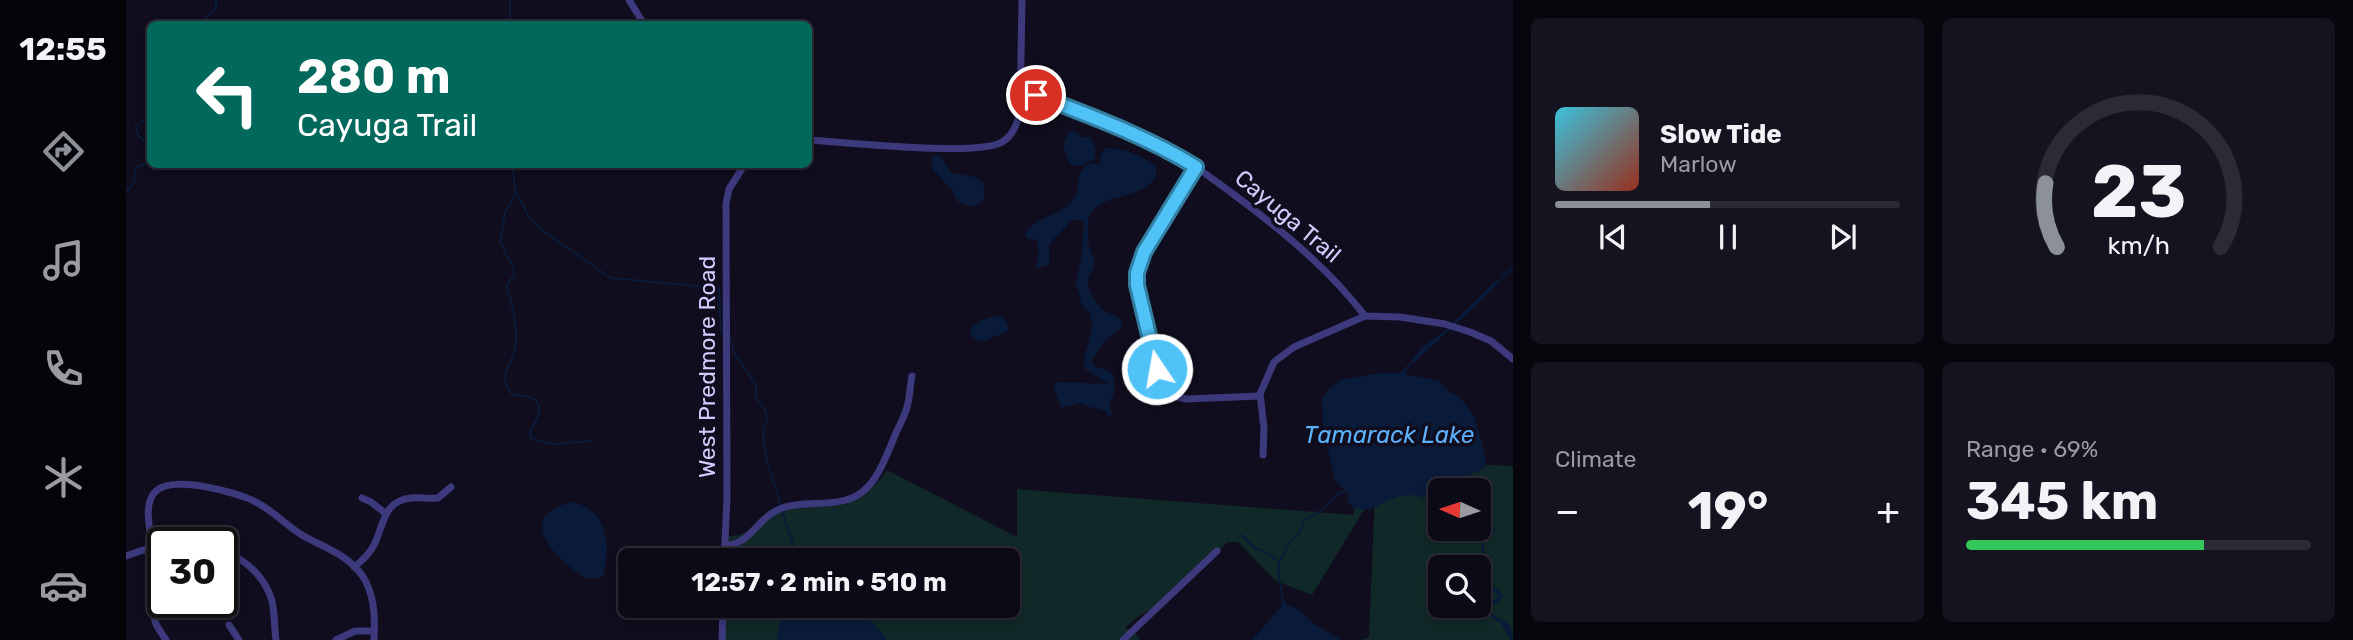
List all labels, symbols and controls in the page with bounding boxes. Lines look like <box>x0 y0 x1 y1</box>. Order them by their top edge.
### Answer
text: 12:55 <box>19 30 107 68</box>
text: 280 m <box>297 47 451 105</box>
icon: left <box>182 49 273 140</box>
pin <box>1006 65 1066 125</box>
icon: arrive <box>1017 76 1055 114</box>
text: Cayuga Trail <box>297 106 477 144</box>
text: Slow Tide <box>1660 119 1782 150</box>
icon: directions <box>39 127 88 176</box>
text: Marlow <box>1660 150 1737 178</box>
text: 23 <box>2091 150 2186 236</box>
street label: Cayuga Trail <box>1229 164 1347 268</box>
icon: previous <box>1594 218 1632 256</box>
icon: pause <box>1709 218 1747 256</box>
icon: next <box>1824 218 1862 256</box>
text: km/h <box>2107 231 2170 260</box>
icon: music <box>39 236 88 285</box>
street label: West Predmore Road <box>693 256 721 478</box>
position arrow <box>1120 332 1194 406</box>
icon: phone <box>39 344 88 393</box>
water label: Tamarack Lake <box>1304 421 1474 449</box>
text: Range · 69% <box>1966 435 2098 463</box>
text: Climate <box>1555 445 1636 473</box>
icon: climate <box>39 453 88 502</box>
text: 345 km <box>1966 470 2159 532</box>
north arrow <box>1428 478 1491 541</box>
map controls <box>1428 478 1491 618</box>
text: 19° <box>1688 480 1768 542</box>
text: − <box>1555 488 1580 534</box>
text: + <box>1876 488 1900 534</box>
speed limit sign: 30 <box>147 527 238 618</box>
button: search <box>1428 555 1491 618</box>
icon: car <box>39 561 88 610</box>
text: 12:57 · 2 min · 510 m <box>691 567 947 598</box>

